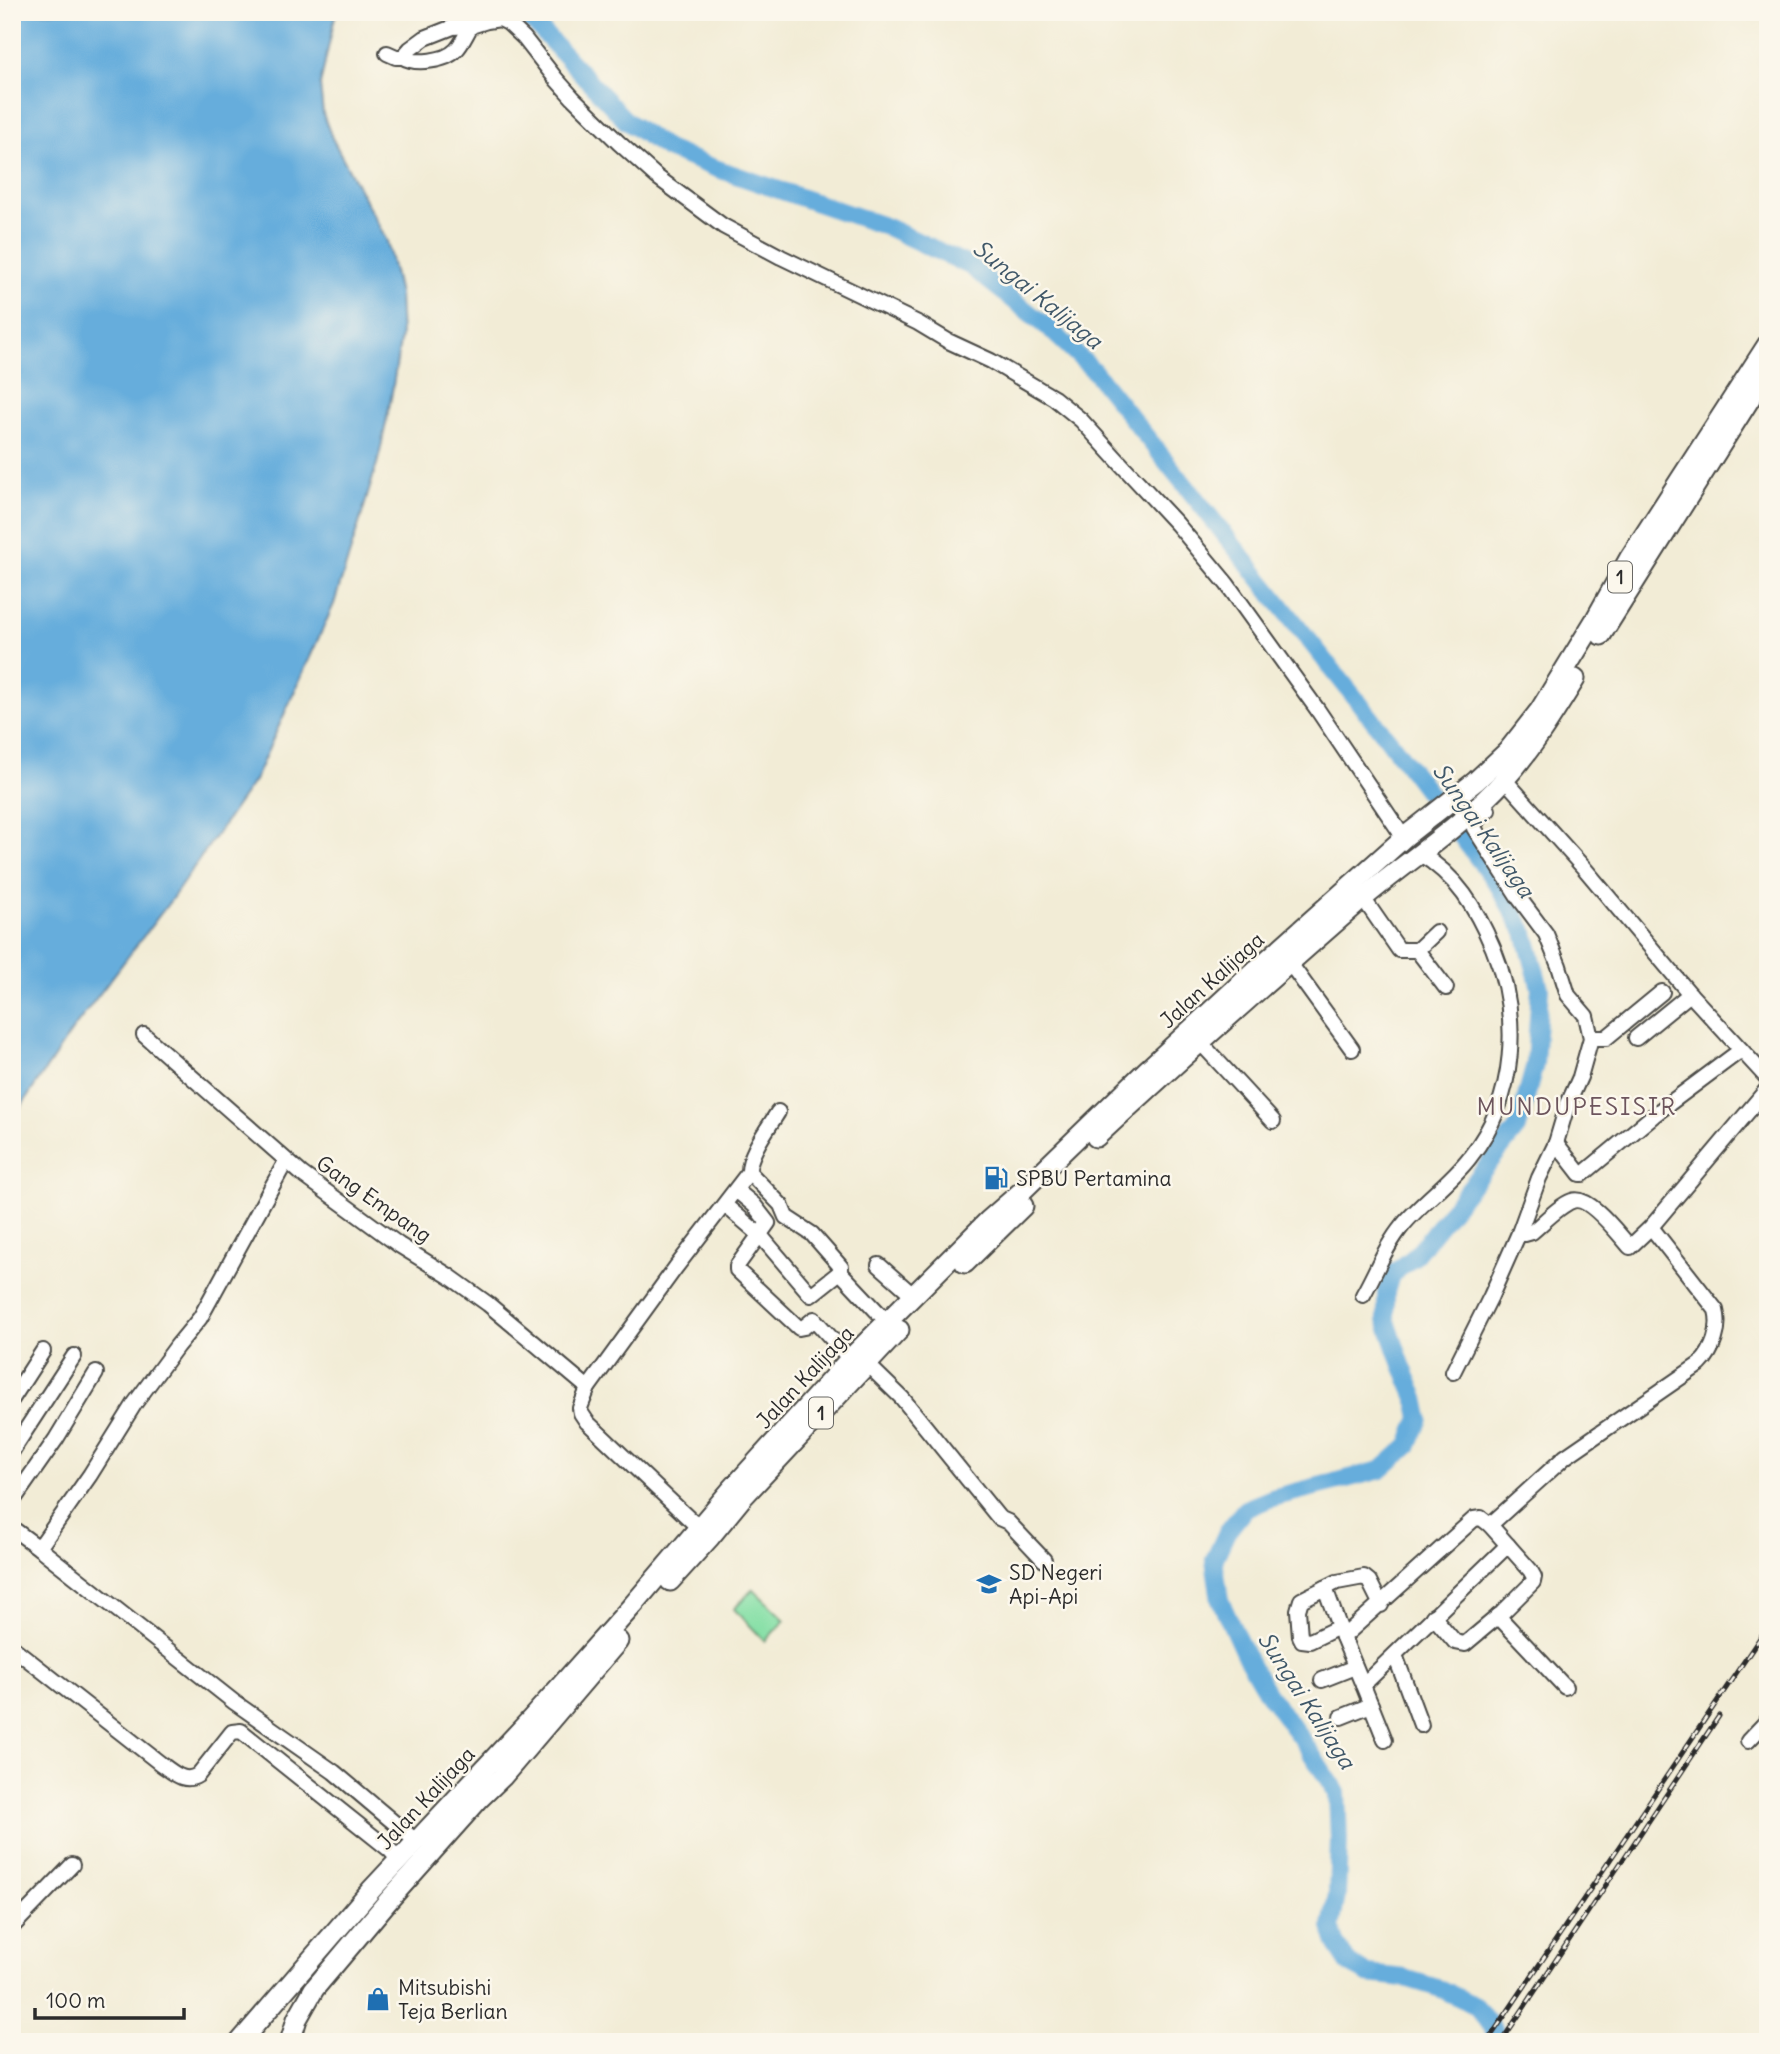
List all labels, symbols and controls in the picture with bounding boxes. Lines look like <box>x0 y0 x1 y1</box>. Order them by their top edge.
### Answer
water label: Sungai Kalijaga <box>968 233 1110 356</box>
road number: 1 <box>1608 562 1632 592</box>
water label: Sungai Kalijaga <box>1427 757 1542 904</box>
street label: Jalan Kalijaga <box>1154 926 1270 1034</box>
district label: MUNDUPESISIR <box>1476 1091 1678 1121</box>
street label: Gang Empang <box>311 1149 437 1249</box>
fuel station icon: SPBU Pertamina <box>982 1164 1010 1192</box>
place label: SPBU Pertamina <box>1016 1165 1171 1192</box>
street label: Jalan Kalijaga <box>750 1320 860 1434</box>
road number: 1 <box>809 1398 833 1428</box>
place label: SD Negeri Api-Api <box>1009 1559 1103 1610</box>
school or university icon: SD Negeri Api-Api <box>975 1570 1003 1598</box>
water label: Sungai Kalijaga <box>1252 1626 1363 1776</box>
street label: Jalan Kalijaga <box>371 1741 481 1855</box>
place label: Mitsubishi Teja Berlian <box>398 1974 508 2025</box>
scale bar <box>35 1977 184 2021</box>
shop icon: Mitsubishi Teja Berlian <box>364 1985 392 2013</box>
text: 100 m <box>46 1987 105 2014</box>

